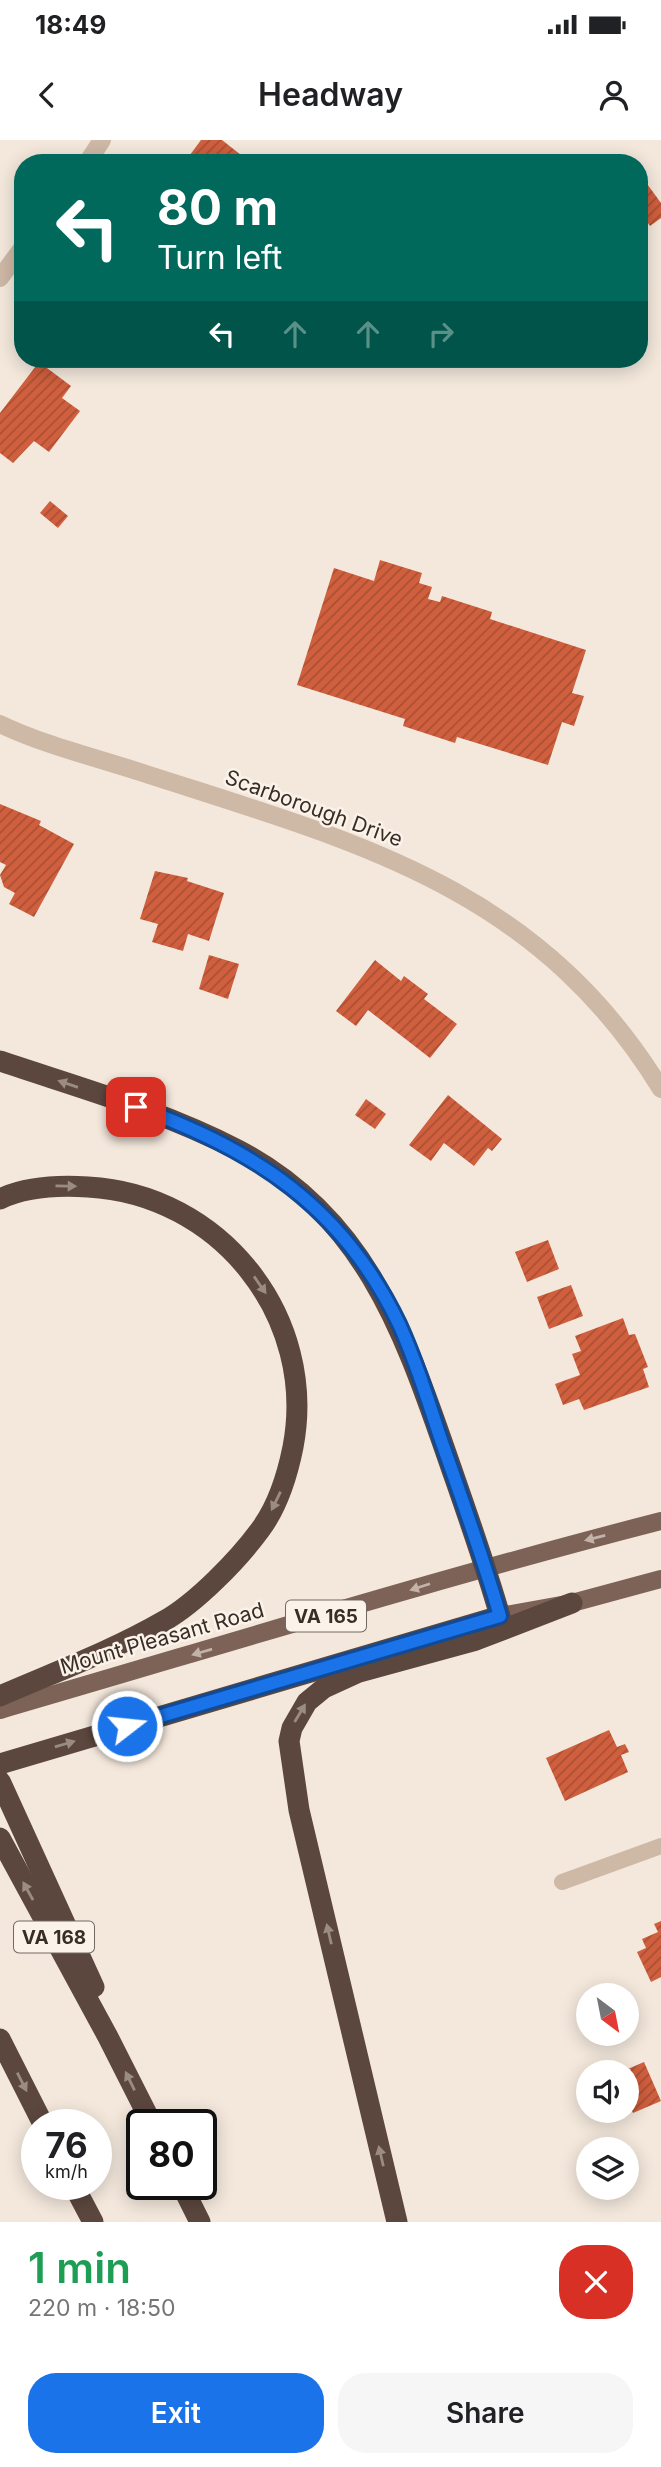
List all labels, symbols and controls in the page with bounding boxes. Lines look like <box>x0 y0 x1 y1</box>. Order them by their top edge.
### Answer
text: 18:49 <box>35 9 106 40</box>
text: Headway <box>258 75 403 114</box>
icon: back <box>28 76 66 114</box>
icon: person <box>595 76 633 114</box>
text: 80 m <box>157 178 278 237</box>
icon: left <box>42 182 133 273</box>
text: Turn left <box>157 238 282 277</box>
icon: left <box>203 315 241 353</box>
icon: ahead <box>276 315 314 353</box>
icon: ahead <box>349 315 387 353</box>
icon: right <box>422 315 460 353</box>
street label: Scarborough Drive <box>222 764 406 852</box>
pin <box>106 1077 166 1137</box>
one-way arrow <box>58 1078 79 1089</box>
icon: arrive <box>117 1088 155 1126</box>
one-way arrow <box>55 1180 77 1192</box>
one-way arrow <box>253 1276 267 1294</box>
one-way arrow <box>270 1491 282 1511</box>
one-way arrow <box>584 1533 606 1544</box>
one-way arrow <box>410 1582 431 1592</box>
street label: Mount Pleasant Road <box>57 1597 267 1679</box>
road number: VA 165 <box>286 1600 366 1632</box>
one-way arrow <box>192 1647 213 1657</box>
position arrow <box>90 1689 164 1763</box>
one-way arrow <box>294 1704 307 1723</box>
one-way arrow <box>55 1739 76 1749</box>
one-way arrow <box>23 1880 35 1900</box>
road number: VA 168 <box>14 1922 94 1952</box>
one-way arrow <box>323 1923 334 1945</box>
north arrow <box>576 1983 639 2046</box>
map controls <box>576 1983 639 2200</box>
button: sound <box>576 2060 639 2123</box>
one-way arrow <box>124 2070 136 2090</box>
one-way arrow <box>16 2072 27 2092</box>
speed limit sign: 80 <box>126 2109 217 2200</box>
text: 76 <box>45 2124 88 2166</box>
button: layers <box>576 2137 639 2200</box>
one-way arrow <box>375 2145 386 2167</box>
text: km/h <box>45 2161 88 2182</box>
text: 1 min <box>28 2242 131 2293</box>
button: close <box>559 2245 633 2319</box>
text: 220 m · 18:50 <box>28 2294 175 2322</box>
button: Exit <box>28 2373 324 2453</box>
button: Share <box>338 2373 633 2453</box>

